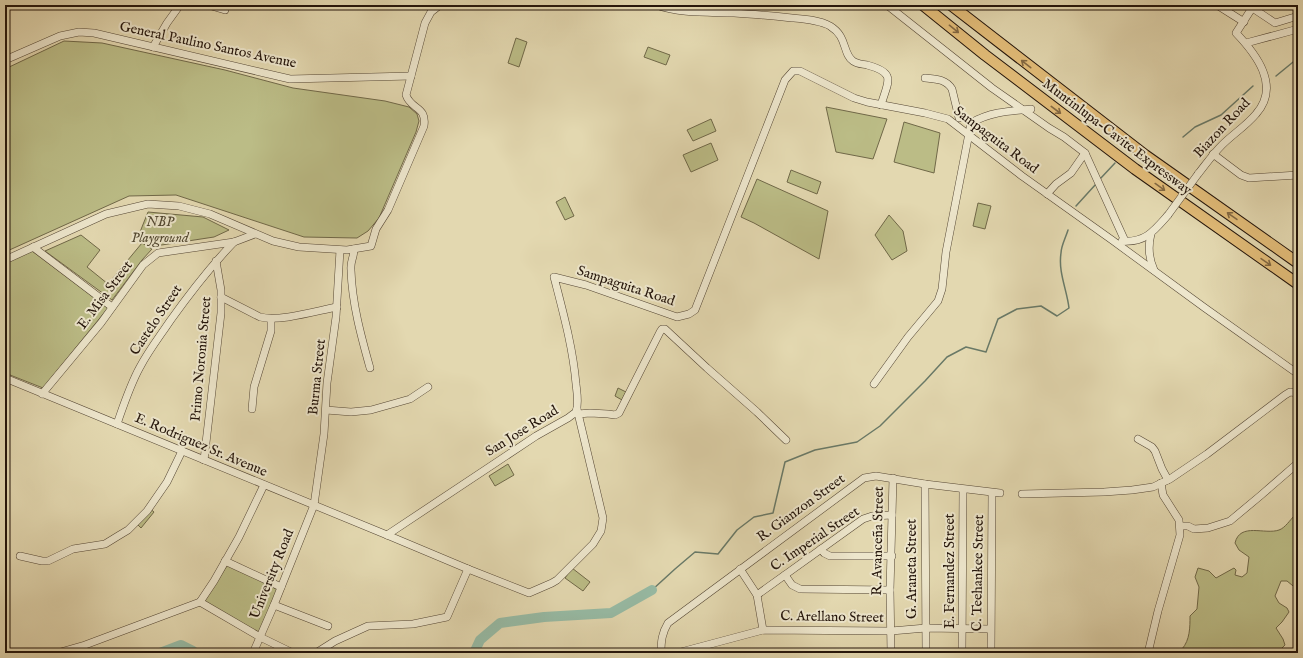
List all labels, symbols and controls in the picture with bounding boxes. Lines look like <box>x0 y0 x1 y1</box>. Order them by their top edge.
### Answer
street label: General Paulino Santos Avenue <box>118 17 299 73</box>
one-way arrow <box>948 25 959 34</box>
one-way arrow <box>1021 59 1032 68</box>
street label: Muntinlupa-Cavite Expressway <box>1039 75 1195 199</box>
street label: Biazon Road <box>1190 94 1255 162</box>
street label: Sampaguita Road <box>950 102 1042 178</box>
one-way arrow <box>1051 105 1062 114</box>
one-way arrow <box>1155 183 1166 191</box>
one-way arrow <box>1226 212 1237 220</box>
park label: NBP Playground <box>131 213 190 248</box>
street label: E. Misa Street <box>73 257 137 333</box>
one-way arrow <box>1261 258 1272 266</box>
street label: Sampaguita Road <box>575 262 678 310</box>
street label: Castelo Street <box>126 281 186 359</box>
street label: Primo Noronia Street <box>187 296 215 422</box>
street label: Burma Street <box>304 338 330 416</box>
street label: San Jose Road <box>482 401 562 461</box>
street label: E. Rodriguez Sr. Avenue <box>132 409 270 481</box>
street label: R. Gianzon Street <box>753 470 849 546</box>
street label: R. Avanceña Street <box>868 486 888 596</box>
street label: C. Imperial Street <box>767 503 863 575</box>
street label: E. Fernandez Street <box>941 513 959 629</box>
street label: C. Teehankee Street <box>968 514 988 632</box>
street label: G. Araneta Street <box>903 519 921 619</box>
street label: University Road <box>246 526 298 622</box>
street label: C. Arellano Street <box>780 607 884 627</box>

